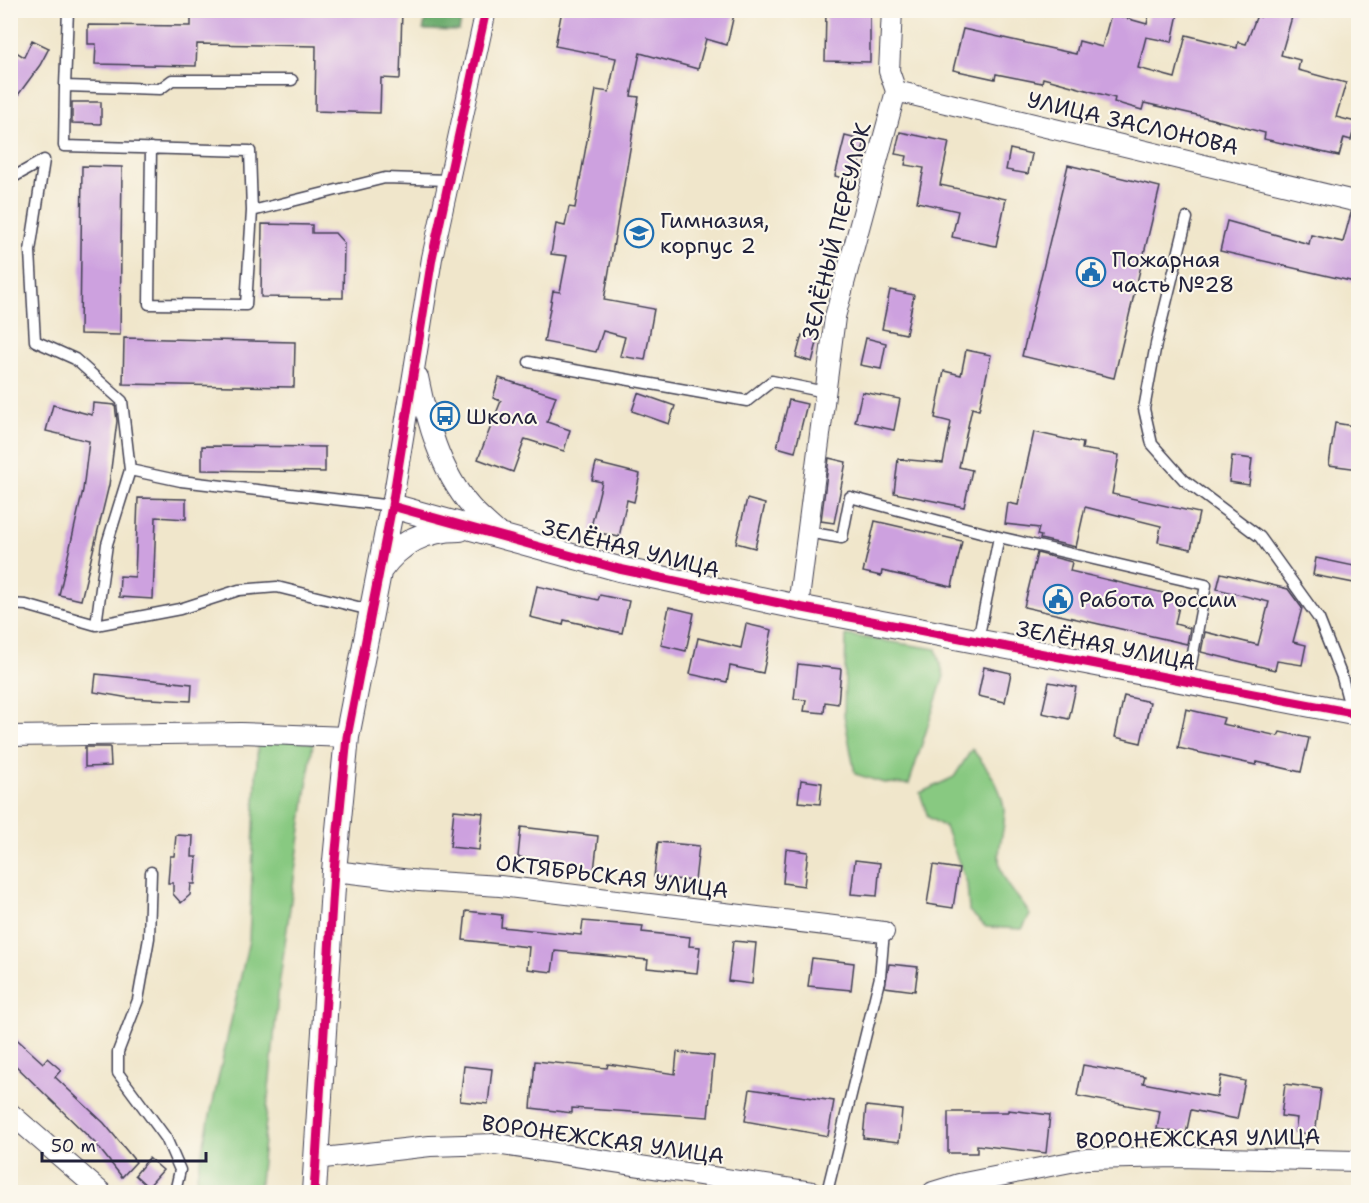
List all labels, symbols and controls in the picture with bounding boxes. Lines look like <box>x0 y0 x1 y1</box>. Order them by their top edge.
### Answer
street label: УЛИЦА ЗАСЛОНОВА <box>1025 85 1241 162</box>
street label: ЗЕЛЁНЫЙ ПЕРЕУЛОК <box>795 119 878 343</box>
place label: Гимназия, корпус 2 <box>660 206 769 260</box>
school or university icon: Гимназия, корпус 2 <box>623 217 655 249</box>
place label: Пожарная часть №28 <box>1112 245 1234 299</box>
public building icon: Пожарная часть №28 <box>1075 256 1107 288</box>
bus stop icon: Школа <box>429 400 461 432</box>
place label: Школа <box>466 402 538 431</box>
street label: ЗЕЛЁНАЯ УЛИЦА <box>539 512 723 585</box>
public building icon: Работа России <box>1042 583 1074 615</box>
place label: Работа России <box>1079 585 1237 614</box>
street label: ЗЕЛЁНАЯ УЛИЦА <box>1014 614 1198 677</box>
street label: ОКТЯБРЬСКАЯ УЛИЦА <box>494 848 730 905</box>
street label: ВОРОНЕЖСКАЯ УЛИЦА <box>480 1108 726 1171</box>
street label: ВОРОНЕЖСКАЯ УЛИЦА <box>1075 1122 1321 1155</box>
scale bar <box>42 1125 206 1163</box>
text: 50 m <box>51 1134 96 1158</box>

